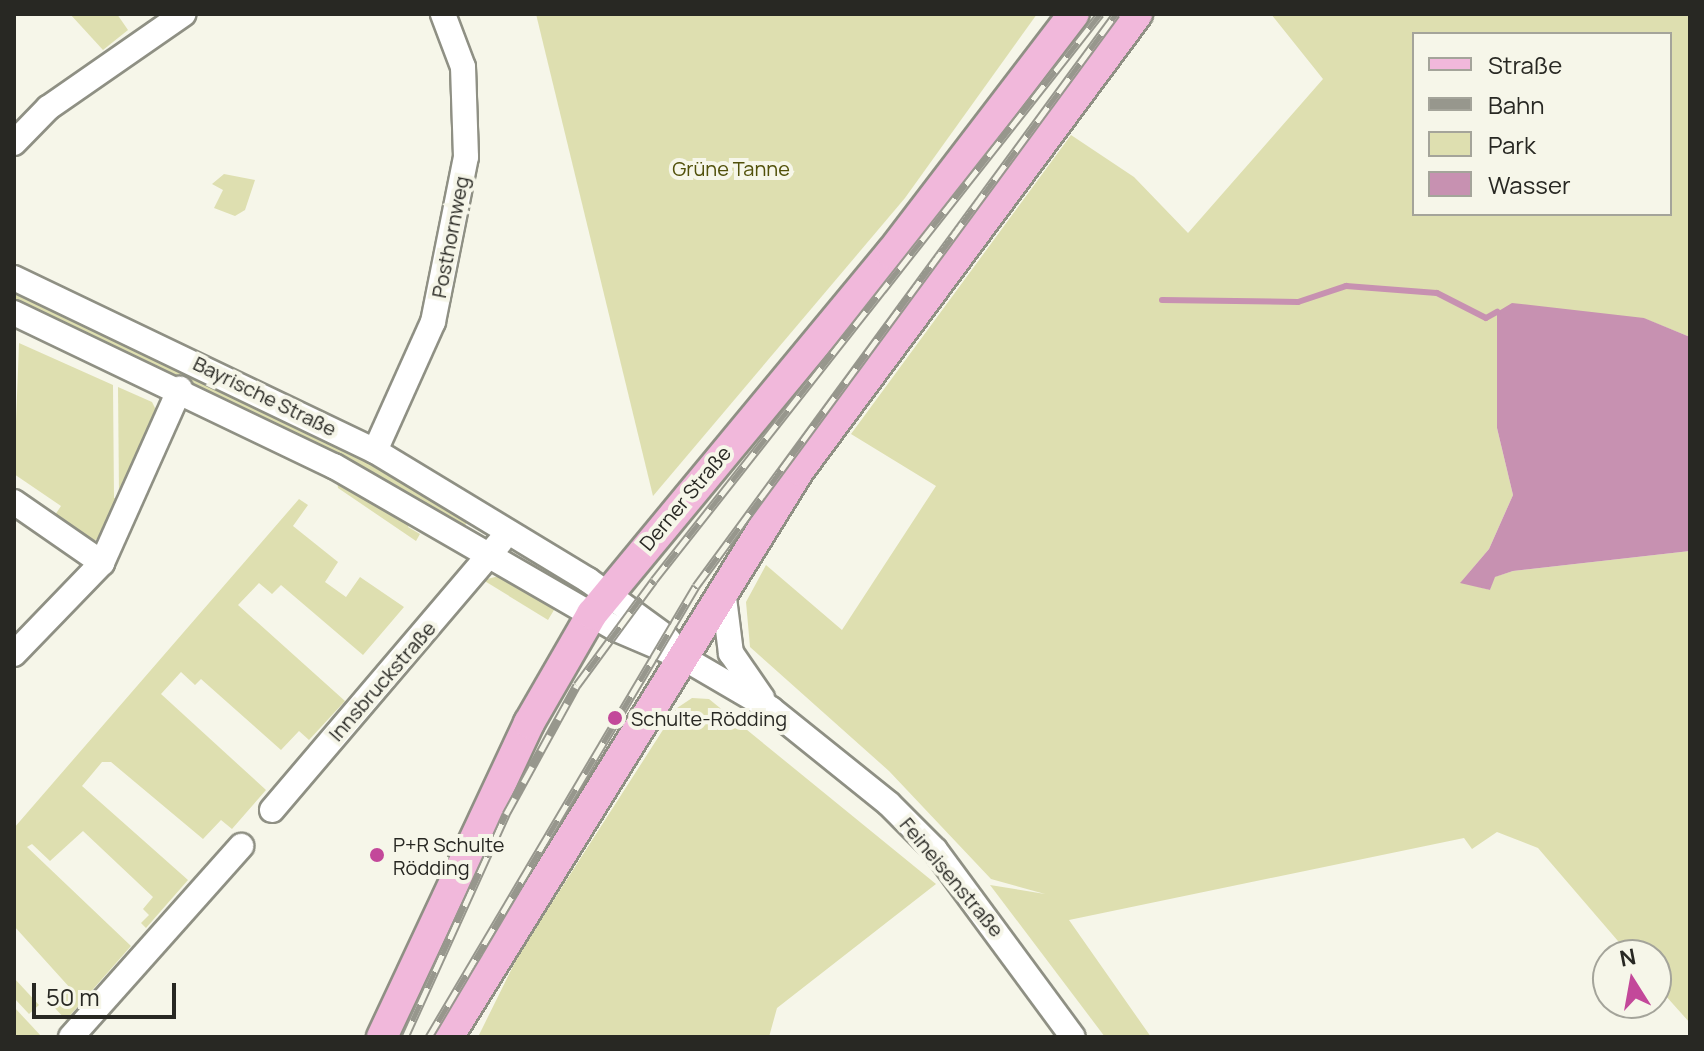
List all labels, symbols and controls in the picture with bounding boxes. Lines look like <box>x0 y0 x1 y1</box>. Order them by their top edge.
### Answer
legend <box>1412 32 1672 216</box>
text: Straße <box>1488 48 1562 81</box>
text: Bahn <box>1488 88 1545 121</box>
text: Park <box>1488 128 1536 161</box>
park label: Grüne Tanne <box>672 156 790 180</box>
text: Wasser <box>1488 168 1571 201</box>
street label: Posthornweg <box>426 174 474 300</box>
street label: Bayrische Straße <box>190 351 340 441</box>
street label: Derner Straße <box>634 441 736 555</box>
street label: Innsbruckstraße <box>323 616 441 746</box>
place label: Schulte-Rödding <box>631 706 787 730</box>
marker: Schulte-Rödding <box>606 709 624 727</box>
street label: Feineisenstraße <box>895 813 1009 941</box>
place label: P+R Schulte Rödding <box>393 832 504 879</box>
marker: P+R Schulte Rödding <box>368 846 386 864</box>
north arrow <box>1592 939 1672 1019</box>
text: N <box>1617 941 1638 974</box>
scale bar <box>36 967 180 1017</box>
text: 50 m <box>46 980 100 1013</box>

